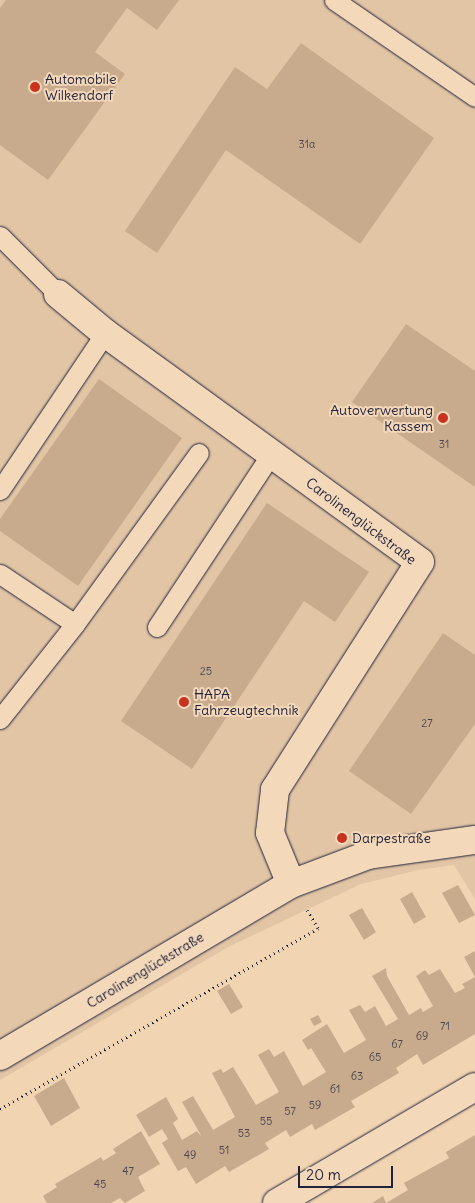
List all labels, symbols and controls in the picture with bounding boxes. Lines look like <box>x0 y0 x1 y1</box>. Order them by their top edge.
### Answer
place label: Automobile Wilkendorf <box>45 71 116 104</box>
marker: Automobile Wilkendorf <box>29 81 41 93</box>
house number: 31a <box>299 137 315 151</box>
place label: Autoverwertung Kassem <box>330 402 433 434</box>
marker: Autoverwertung Kassem <box>437 412 449 424</box>
house number: 31 <box>439 437 449 451</box>
street label: Carolinenglückstraße <box>303 474 419 568</box>
house number: 25 <box>200 664 212 678</box>
place label: HAPA Fahrzeugtechnik <box>194 686 299 719</box>
marker: HAPA Fahrzeugtechnik <box>178 696 190 708</box>
house number: 27 <box>421 716 433 730</box>
place label: Darpestraße <box>352 830 431 846</box>
marker: Darpestraße <box>336 832 348 844</box>
street label: Carolinenglückstraße <box>83 928 207 1012</box>
house number: 71 <box>440 1019 450 1033</box>
house number: 69 <box>416 1029 428 1043</box>
house number: 67 <box>391 1037 403 1051</box>
house number: 65 <box>369 1050 381 1064</box>
house number: 63 <box>351 1069 363 1083</box>
house number: 61 <box>330 1082 340 1096</box>
house number: 59 <box>309 1098 321 1112</box>
house number: 57 <box>284 1104 296 1118</box>
house number: 55 <box>260 1114 272 1128</box>
house number: 53 <box>238 1126 250 1140</box>
house number: 51 <box>219 1143 229 1157</box>
house number: 49 <box>184 1148 196 1162</box>
scale bar <box>300 1156 395 1188</box>
house number: 47 <box>122 1164 134 1178</box>
text: 20 m <box>306 1165 341 1184</box>
house number: 45 <box>94 1177 106 1191</box>

